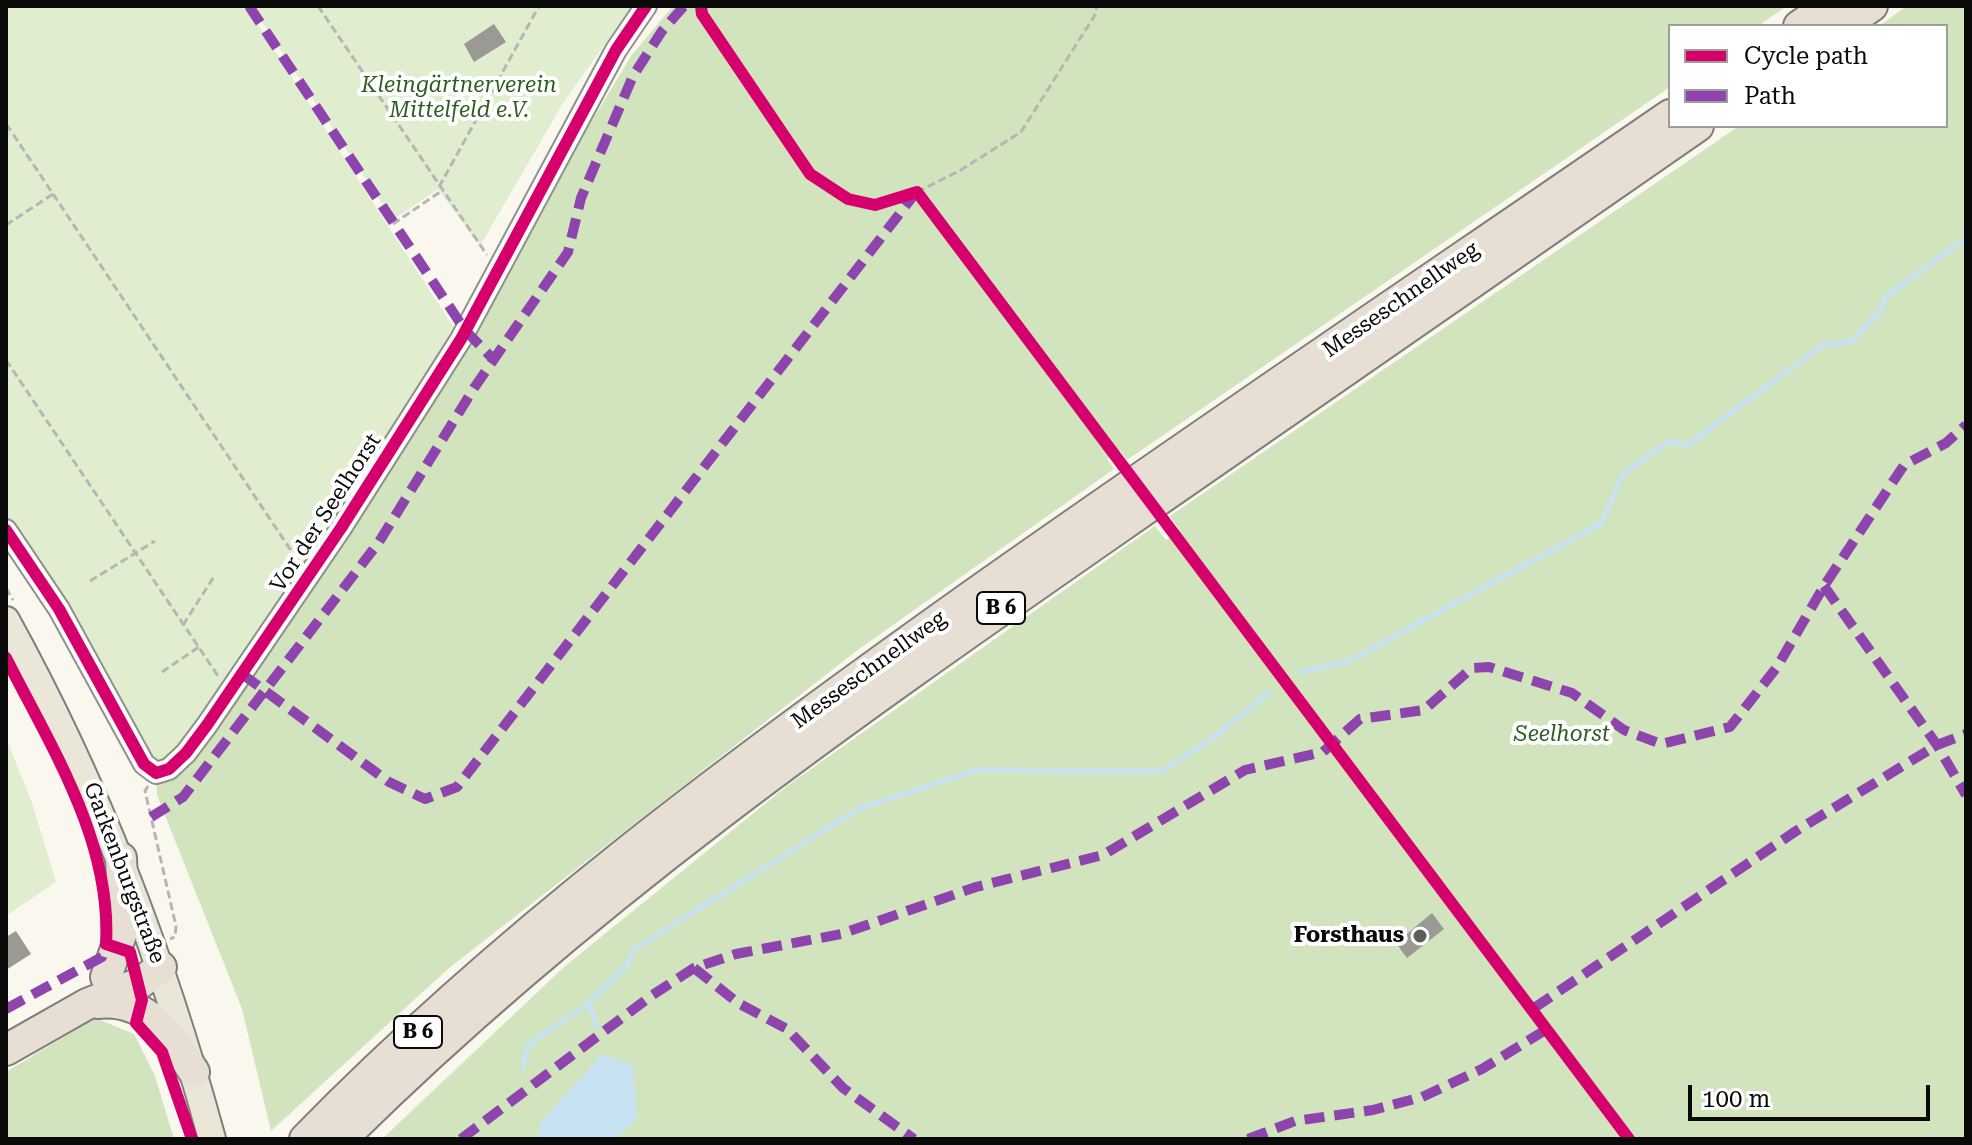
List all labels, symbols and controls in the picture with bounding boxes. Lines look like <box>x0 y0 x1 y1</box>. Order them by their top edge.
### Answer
legend <box>1668 24 1948 128</box>
text: Cycle path <box>1744 42 1868 70</box>
park label: Kleingärtnerverein Mittelfeld e.V. <box>361 73 557 124</box>
text: Path <box>1744 82 1796 110</box>
street label: Messeschnellweg <box>1318 236 1484 364</box>
street label: Vor der Seelhorst <box>265 429 387 597</box>
road number: B 6 <box>977 592 1025 624</box>
street label: Messeschnellweg <box>787 605 951 735</box>
park label: Seelhorst <box>1514 722 1610 748</box>
street label: Garkenburgstraße <box>77 779 171 967</box>
place label: Forsthaus <box>1294 923 1404 949</box>
marker: Forsthaus <box>1411 927 1429 945</box>
road number: B 6 <box>394 1016 442 1048</box>
scale bar <box>1692 1069 1934 1119</box>
text: 100 m <box>1702 1085 1770 1113</box>

